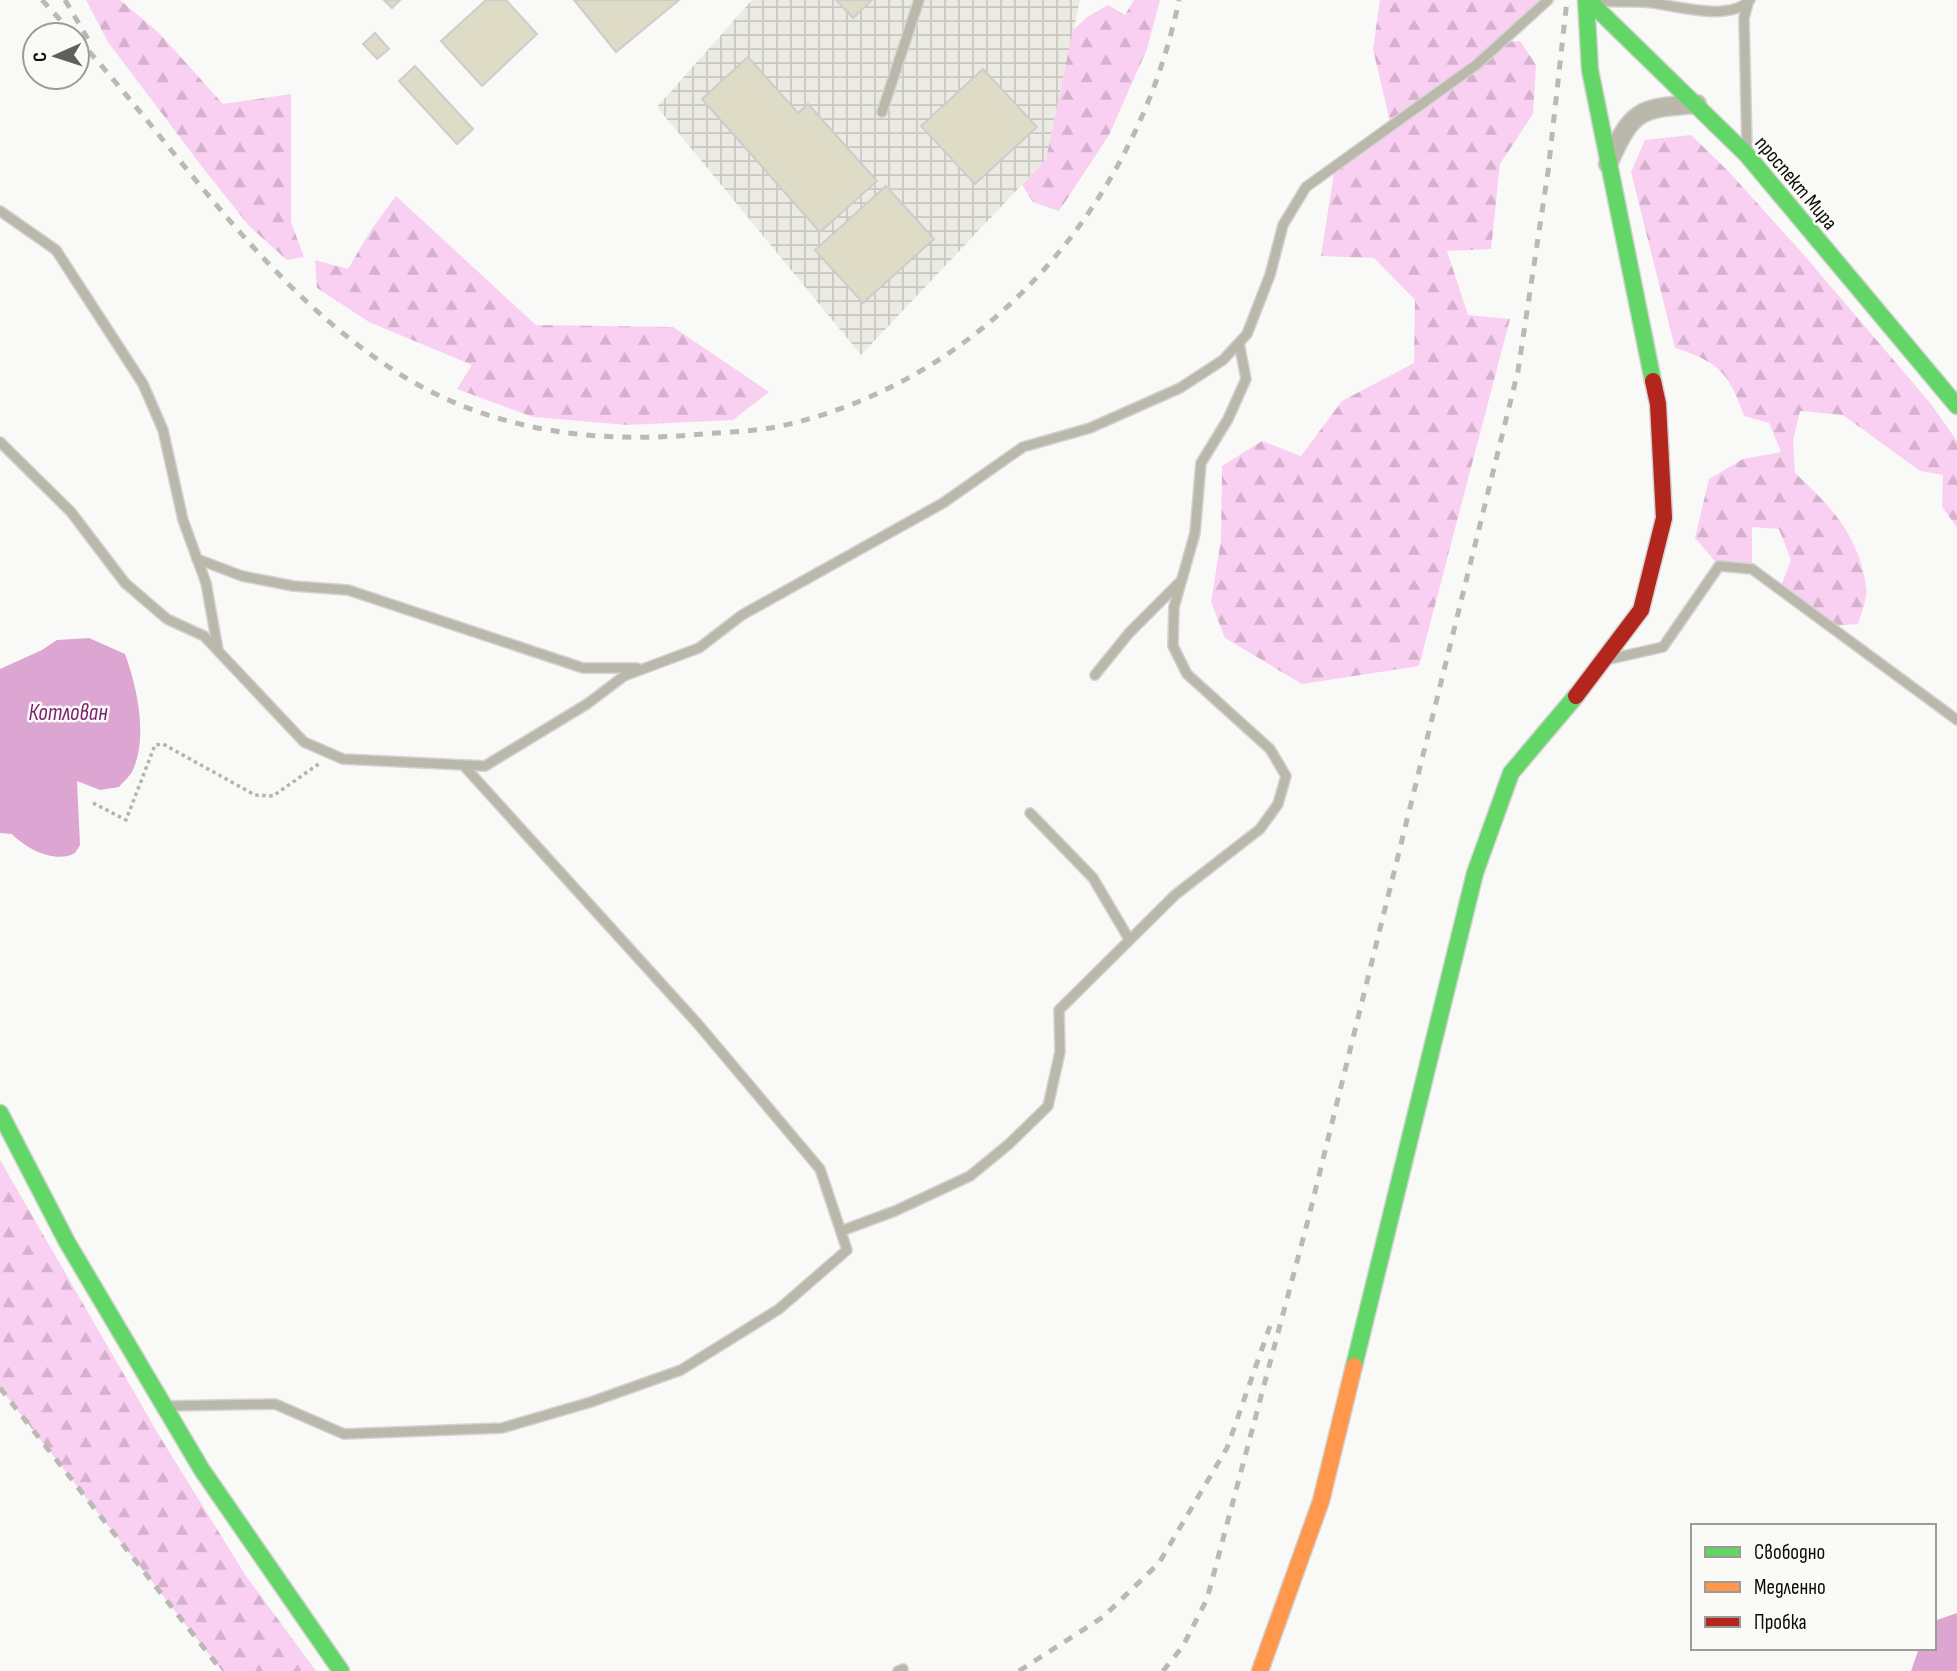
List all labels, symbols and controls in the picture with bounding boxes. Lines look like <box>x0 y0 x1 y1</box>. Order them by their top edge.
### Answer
north arrow <box>21 21 91 91</box>
text: С <box>29 51 52 62</box>
street label: проспект Мира <box>1750 131 1842 235</box>
water label: Котлован <box>28 699 108 727</box>
legend <box>1691 1524 1936 1650</box>
text: Свободно <box>1754 1540 1825 1565</box>
text: Медленно <box>1754 1575 1826 1600</box>
text: Пробка <box>1754 1610 1807 1635</box>

